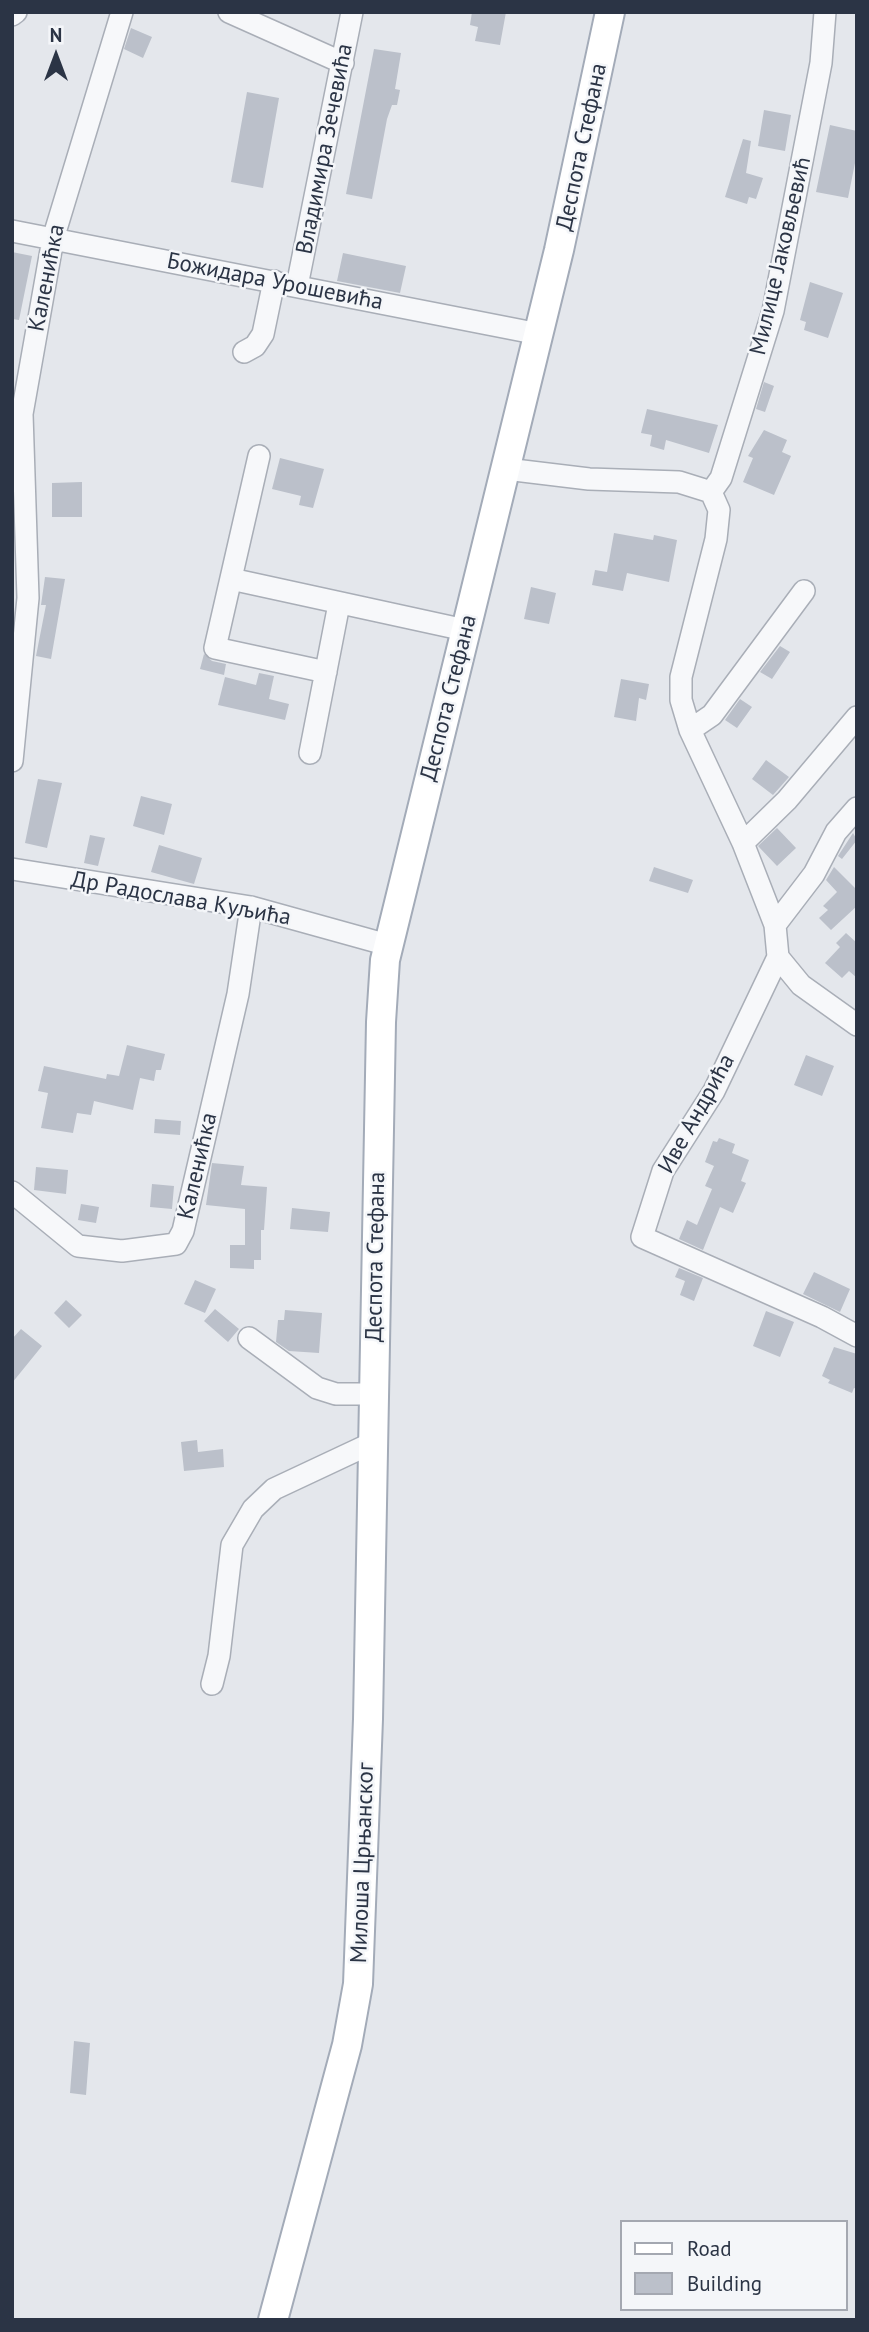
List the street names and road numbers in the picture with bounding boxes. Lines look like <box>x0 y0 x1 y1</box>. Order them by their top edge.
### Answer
street label: Владимира Зечевића <box>291 41 359 257</box>
street label: Деспота Стефана <box>551 61 613 233</box>
street label: Милице Јаковљевић <box>745 154 817 358</box>
street label: Каленићка <box>23 222 71 334</box>
street label: Божидара Урошевића <box>165 248 385 316</box>
street label: Деспота Стефана <box>415 612 483 784</box>
street label: Др Радослава Куљића <box>69 866 293 932</box>
street label: Иве Андрића <box>653 1049 741 1179</box>
street label: Каленићка <box>172 1110 224 1222</box>
street label: Деспота Стефана <box>361 1172 391 1342</box>
street label: Милоша Црњанског <box>346 1762 380 1964</box>

